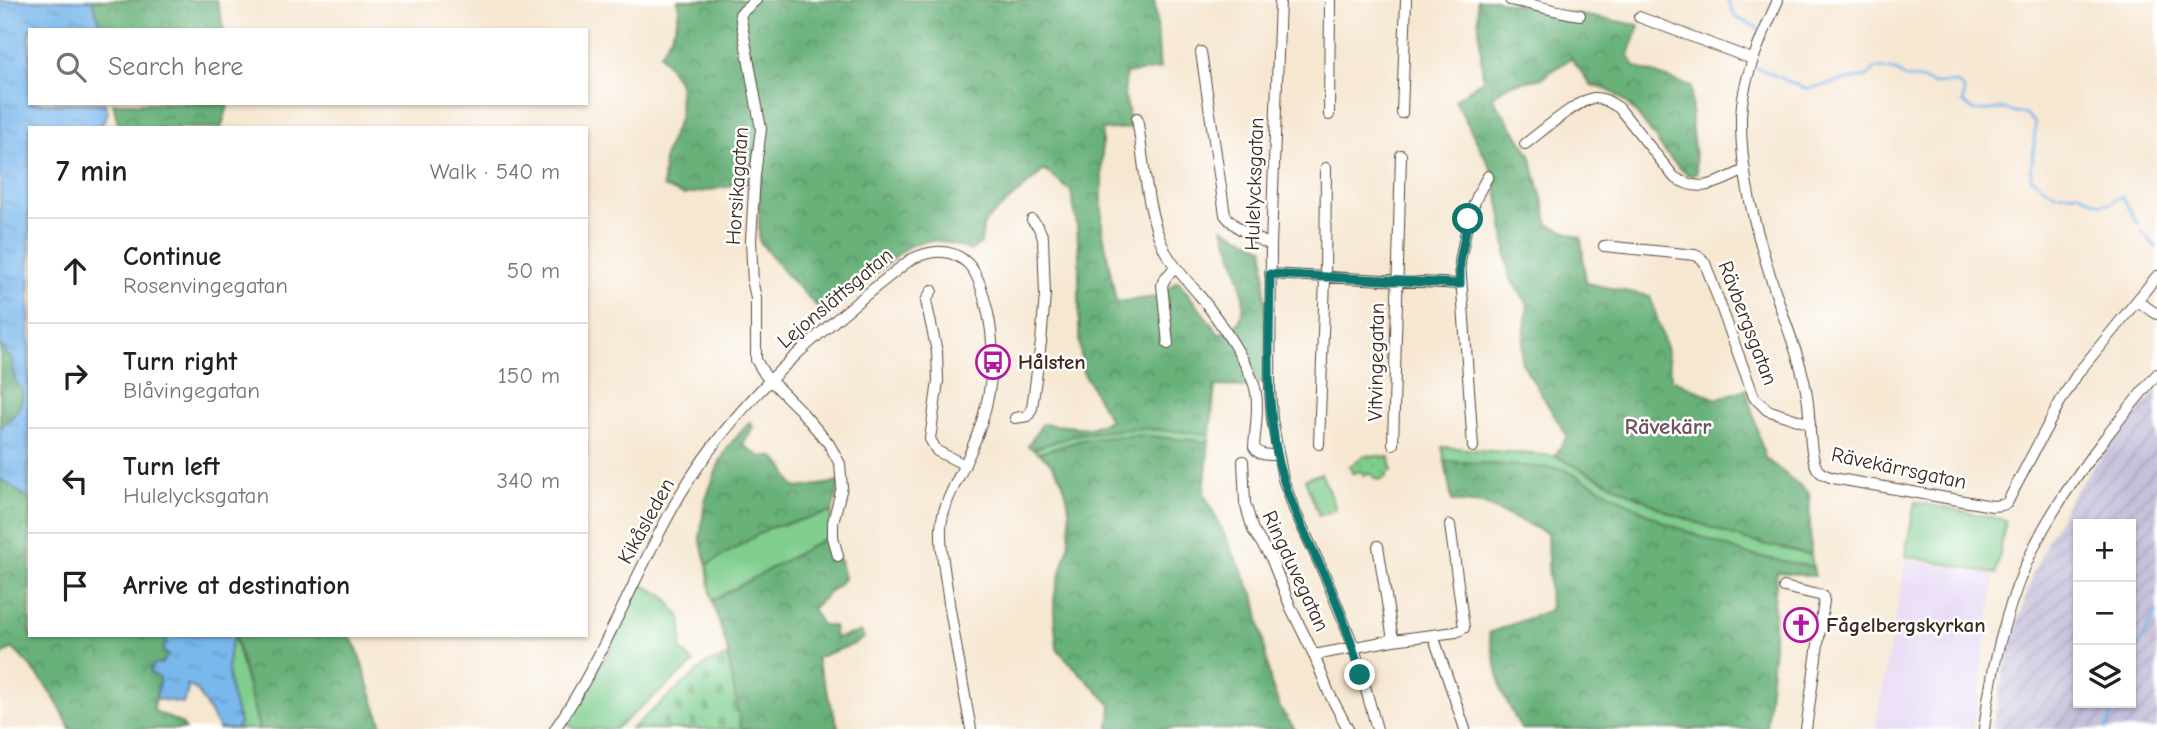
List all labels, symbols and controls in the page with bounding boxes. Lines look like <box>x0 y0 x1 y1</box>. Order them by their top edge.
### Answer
search box <box>28 28 588 105</box>
icon: search <box>52 48 90 86</box>
text: Search here <box>108 52 243 82</box>
street label: Hulelycksgatan <box>1240 117 1268 251</box>
street label: Horsikagatan <box>721 126 753 246</box>
text: 7 min <box>56 154 128 189</box>
text: Walk · 540 m <box>430 158 560 185</box>
route start <box>1452 203 1483 234</box>
text: Continue <box>123 242 221 272</box>
street label: Lejonslättsgatan <box>773 243 897 353</box>
icon: ahead <box>56 252 94 290</box>
text: 50 m <box>507 257 560 284</box>
street label: Rävbergsgatan <box>1713 258 1783 388</box>
text: Rosenvingegatan <box>123 272 288 299</box>
street label: Vitvingegatan <box>1363 302 1389 422</box>
bus stop icon: Hålsten <box>974 343 1012 381</box>
text: Turn right <box>123 347 237 377</box>
place label: Hålsten <box>1018 350 1086 374</box>
icon: right <box>56 357 94 395</box>
text: 150 m <box>498 362 560 389</box>
text: Blåvingegatan <box>123 377 260 404</box>
district label: Rävekärr <box>1625 413 1712 440</box>
street label: Rävekärrsgatan <box>1829 442 1969 494</box>
text: Turn left <box>123 452 220 482</box>
icon: left <box>56 462 94 500</box>
text: 340 m <box>497 467 560 494</box>
street label: Kikåsleden <box>613 474 679 568</box>
text: Hulelycksgatan <box>123 482 269 509</box>
street label: Ringduvegatan <box>1258 507 1334 635</box>
map controls <box>2073 519 2136 708</box>
button: + <box>2073 519 2136 582</box>
icon: arrive <box>56 567 94 605</box>
text: Arrive at destination <box>123 571 350 601</box>
button: − <box>2073 582 2136 645</box>
church icon: Fågelbergskyrkan <box>1782 606 1820 644</box>
place label: Fågelbergskyrkan <box>1826 613 1986 637</box>
button: layers <box>2073 645 2136 708</box>
route end <box>1344 659 1375 690</box>

